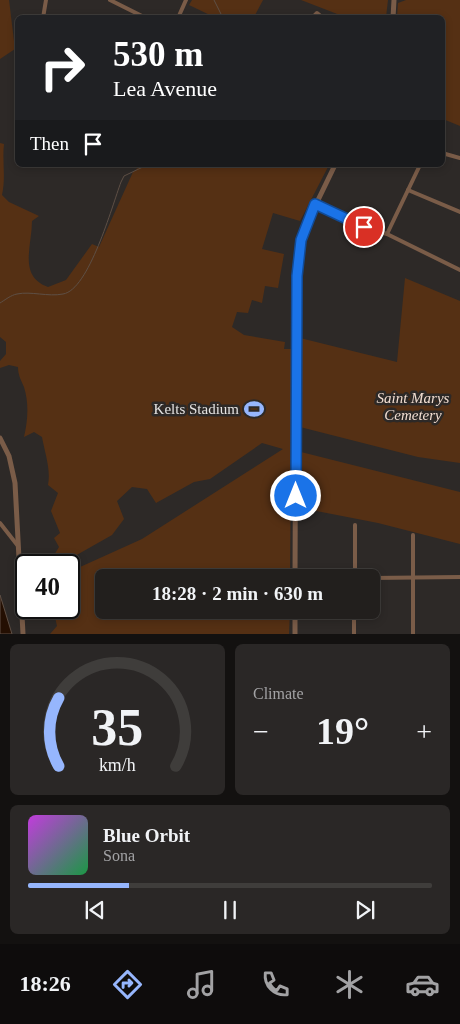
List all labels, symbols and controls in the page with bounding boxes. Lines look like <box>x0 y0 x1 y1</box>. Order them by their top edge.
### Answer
icon: right <box>30 35 95 100</box>
text: 530 m <box>113 35 203 74</box>
text: Lea Avenue <box>113 76 217 101</box>
icon: arrive <box>79 130 107 158</box>
text: Then <box>30 133 69 154</box>
pin <box>343 206 385 248</box>
icon: arrive <box>350 213 378 241</box>
park label: Saint Marys Cemetery <box>377 390 450 423</box>
sports icon: Kelts Stadium <box>243 398 265 420</box>
place label: Kelts Stadium <box>154 401 239 417</box>
position arrow <box>269 469 321 521</box>
speed limit sign: 40 <box>15 554 80 619</box>
text: 18:28 · 2 min · 630 m <box>152 583 323 604</box>
text: Climate <box>253 685 304 702</box>
text: 35 <box>92 699 144 756</box>
text: 19° <box>316 710 369 752</box>
text: − <box>253 716 269 747</box>
text: + <box>416 716 432 747</box>
text: km/h <box>99 755 136 775</box>
text: Blue Orbit <box>103 825 190 846</box>
text: Sona <box>103 847 135 864</box>
icon: previous <box>81 896 109 924</box>
icon: pause <box>216 896 244 924</box>
icon: next <box>351 896 379 924</box>
icon: directions <box>110 967 145 1002</box>
icon: music <box>184 967 219 1002</box>
icon: phone <box>258 967 293 1002</box>
icon: climate <box>332 967 367 1002</box>
icon: car <box>405 967 440 1002</box>
text: 18:26 <box>19 971 71 996</box>

